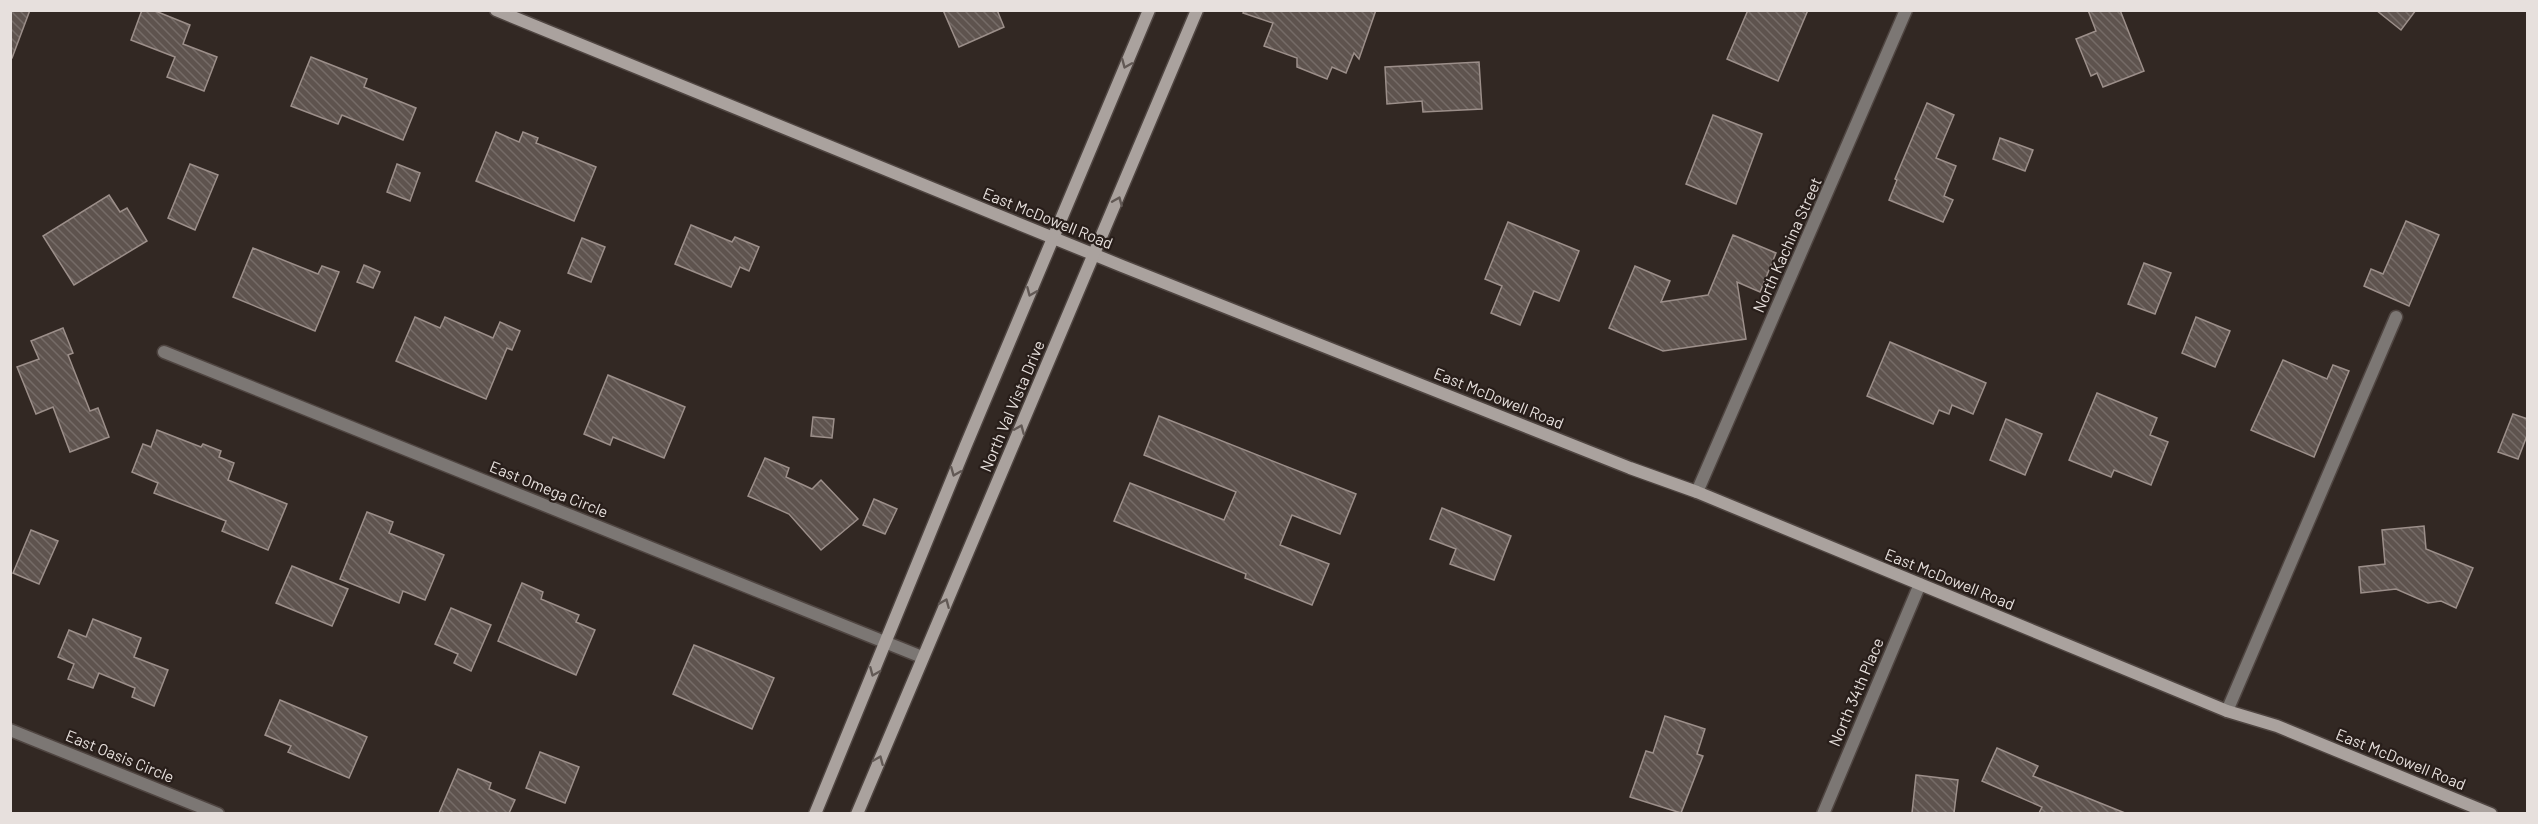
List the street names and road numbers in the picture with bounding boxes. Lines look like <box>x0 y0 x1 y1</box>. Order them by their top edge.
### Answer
street label: North Kachina Street <box>1748 174 1825 315</box>
street label: East McDowell Road <box>980 183 1116 252</box>
street label: North Val Vista Drive <box>975 337 1048 474</box>
street label: East McDowell Road <box>1431 363 1567 432</box>
street label: East Omega Circle <box>487 456 611 521</box>
street label: East McDowell Road <box>1882 544 2018 613</box>
street label: North 34th Place <box>1824 635 1887 749</box>
street label: East McDowell Road <box>2333 724 2469 793</box>
street label: East Oasis Circle <box>63 725 177 786</box>

